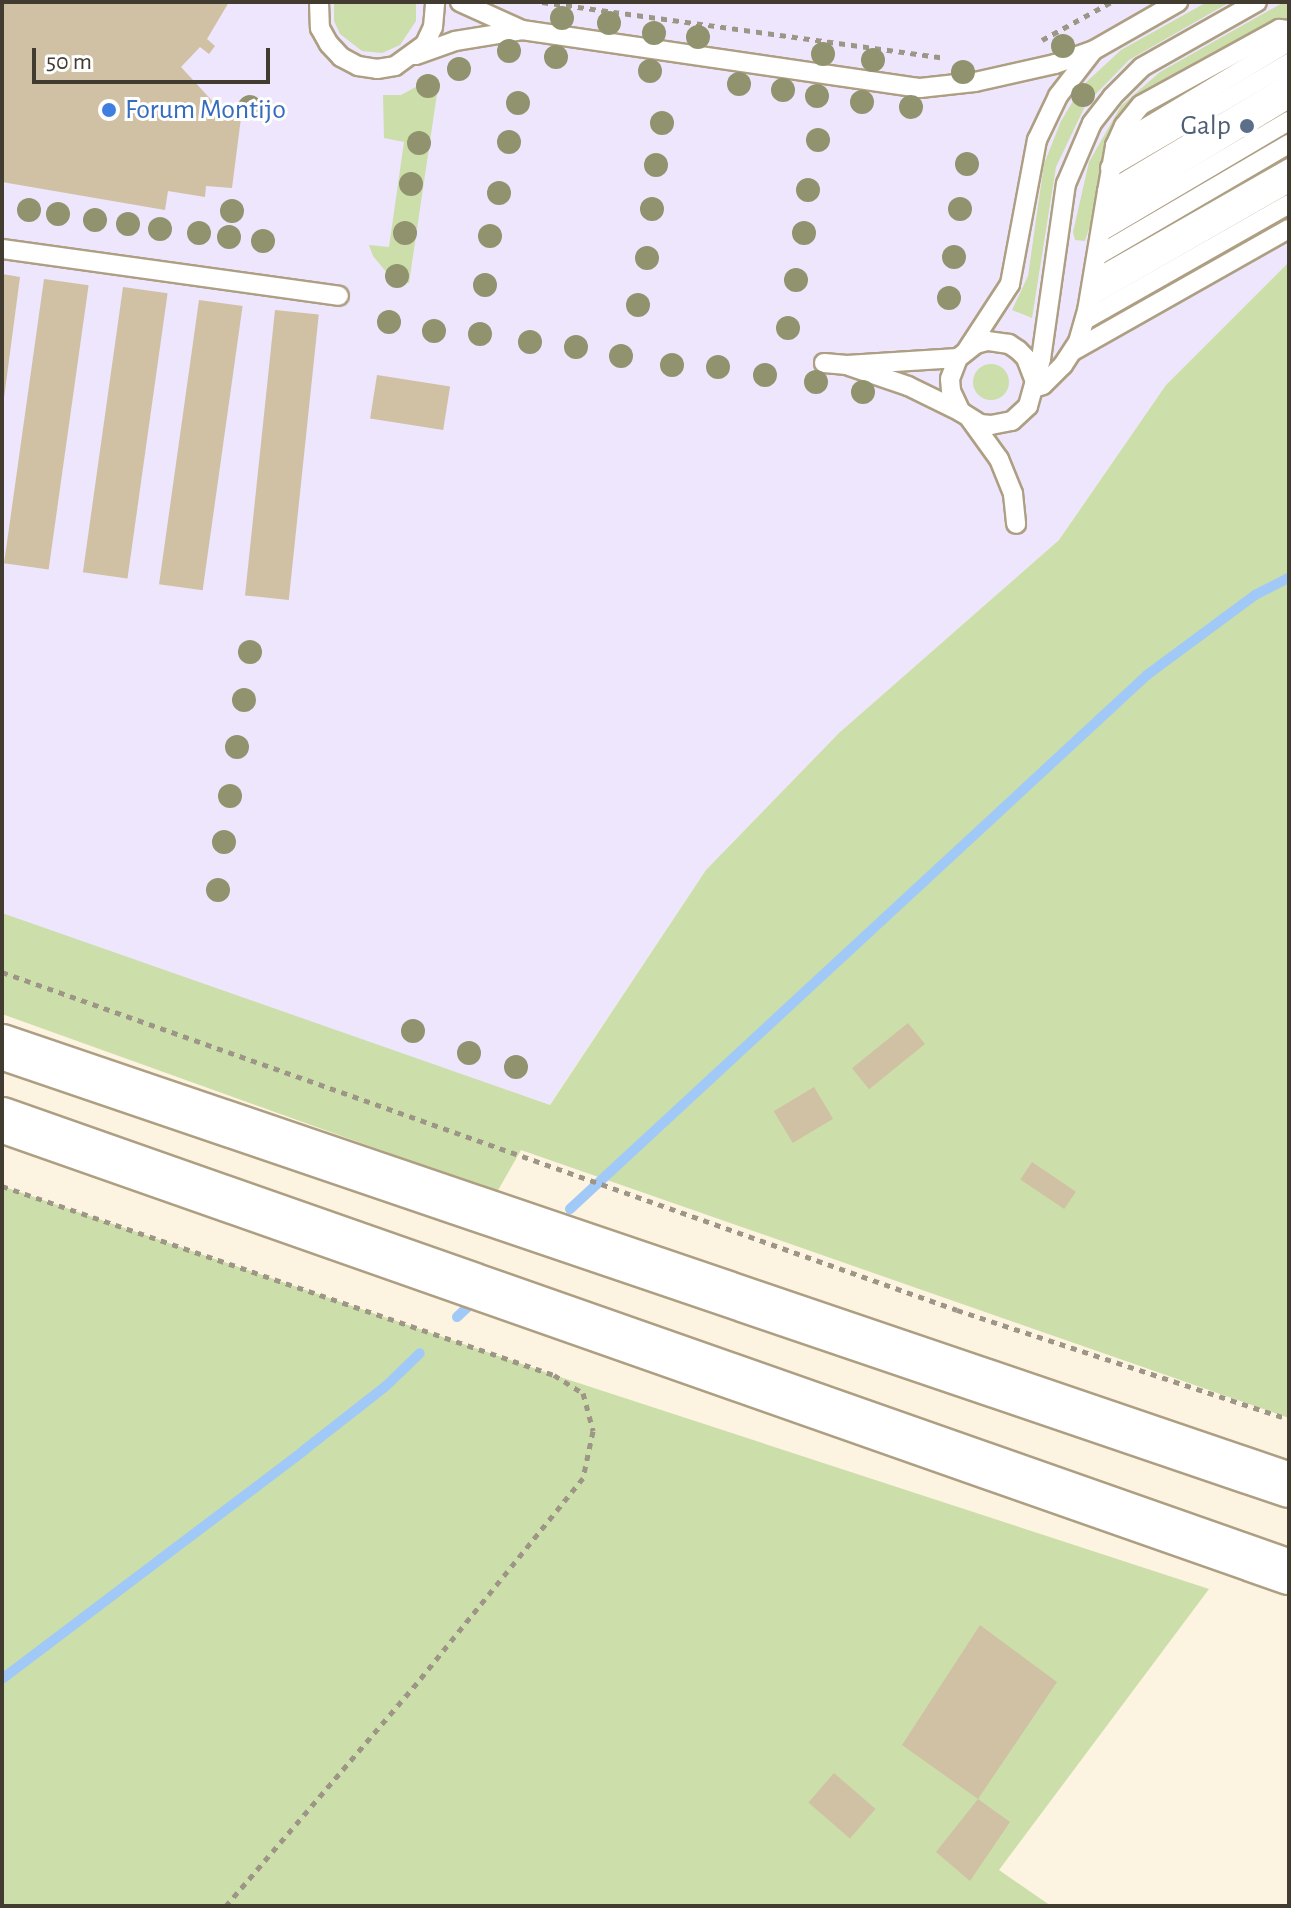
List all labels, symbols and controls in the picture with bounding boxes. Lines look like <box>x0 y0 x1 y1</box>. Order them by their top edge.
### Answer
scale bar <box>36 32 274 82</box>
text: 50 m <box>46 50 92 74</box>
place label: Forum Montijo <box>125 93 286 127</box>
marker: Forum Montijo <box>100 101 118 119</box>
place label: Galp <box>1180 109 1231 143</box>
marker: Galp <box>1238 117 1256 135</box>

